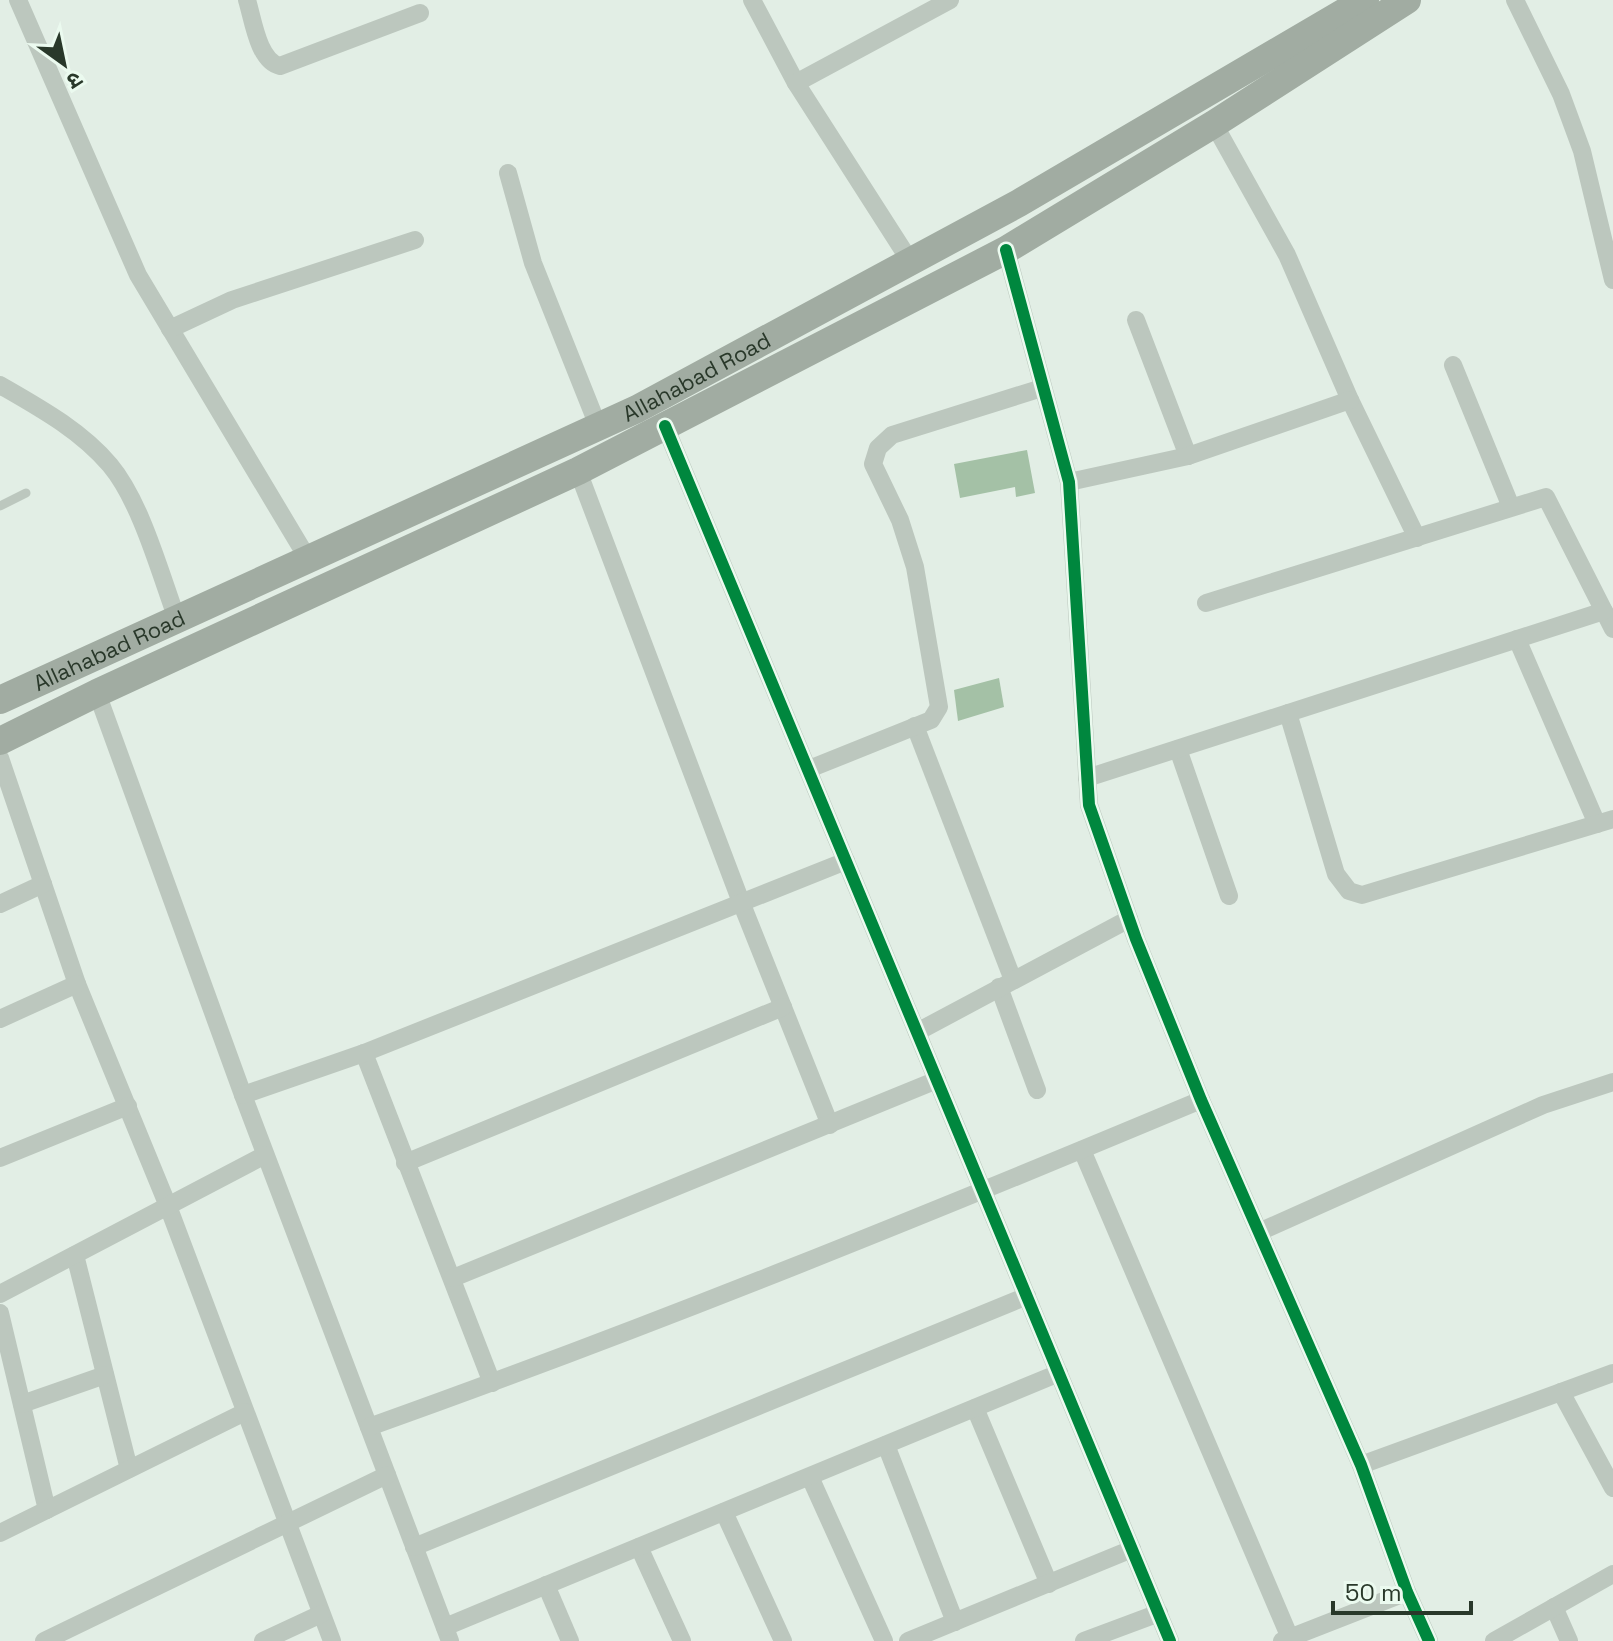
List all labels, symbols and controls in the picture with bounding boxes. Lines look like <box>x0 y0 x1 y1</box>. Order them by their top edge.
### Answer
north arrow <box>24 24 104 104</box>
text: उ <box>61 66 88 97</box>
street label: Allahabad Road <box>618 326 775 428</box>
street label: Allahabad Road <box>29 603 189 697</box>
scale bar <box>1333 1565 1471 1615</box>
text: 50 m <box>1345 1577 1402 1608</box>

